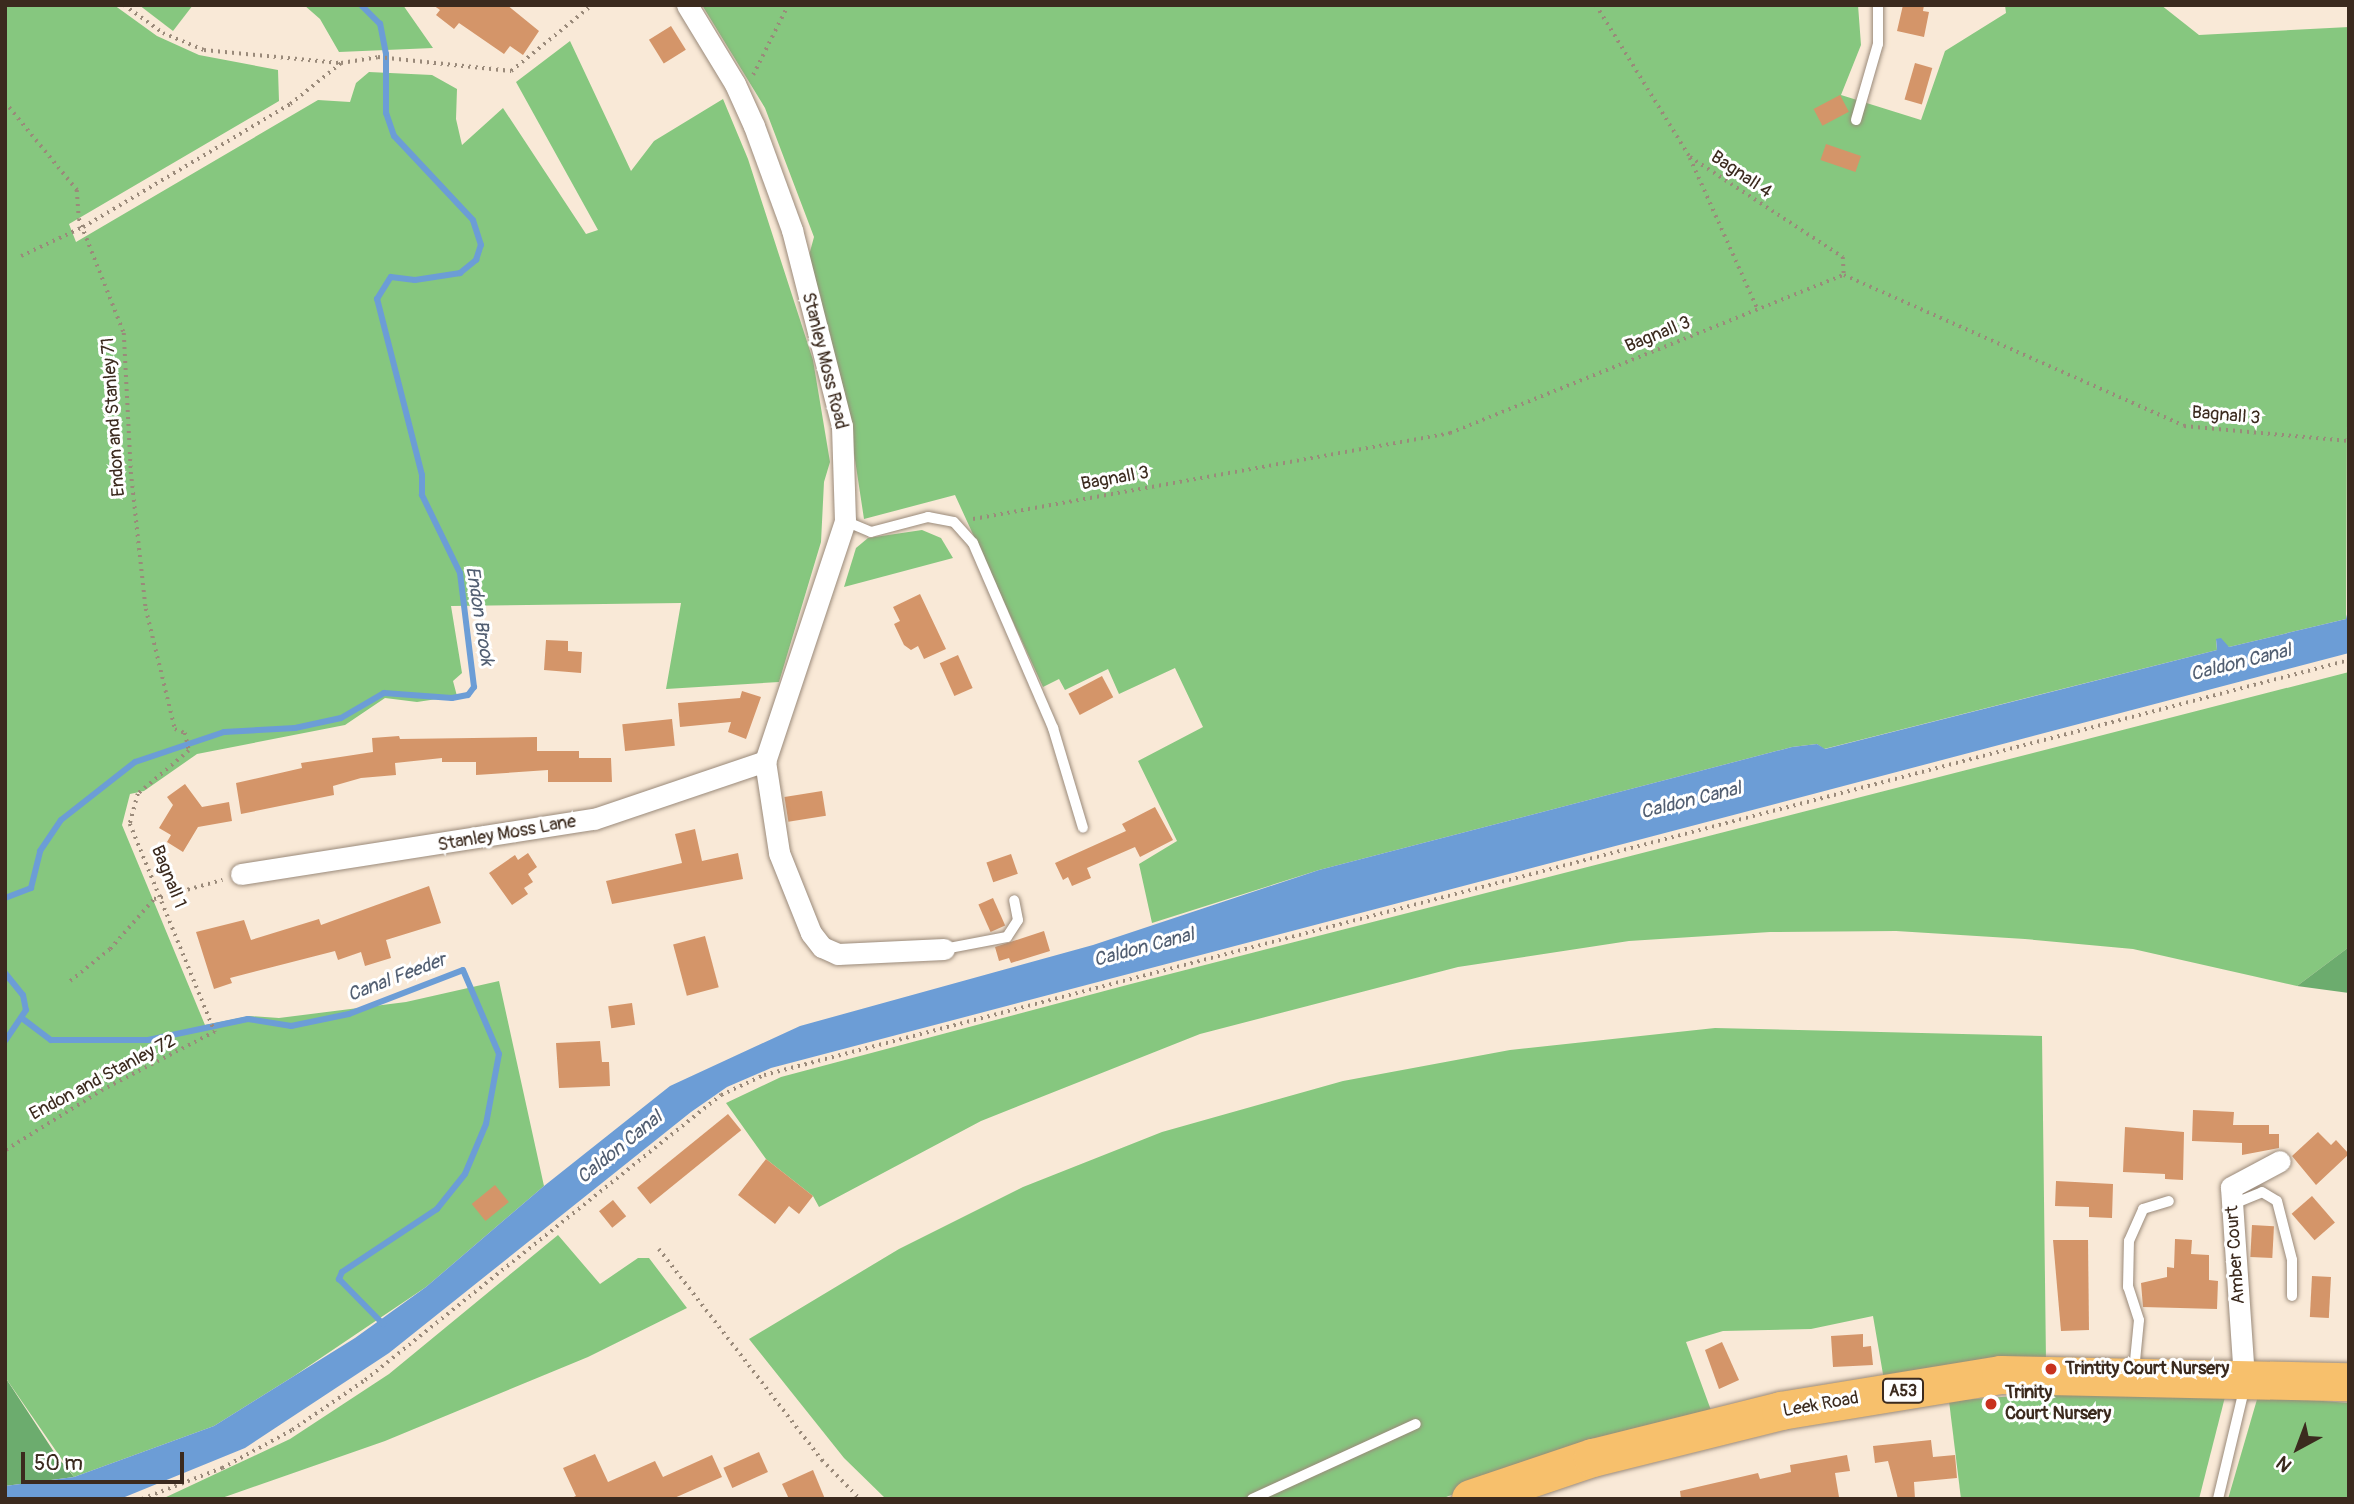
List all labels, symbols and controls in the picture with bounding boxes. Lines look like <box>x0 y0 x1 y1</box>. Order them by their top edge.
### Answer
street label: Bagnall 4 <box>1706 147 1776 203</box>
street label: Stanley Moss Road <box>797 290 851 432</box>
street label: Bagnall 3 <box>1622 312 1694 358</box>
street label: Endon and Stanley 71 <box>98 337 130 497</box>
street label: Bagnall 3 <box>2191 402 2261 430</box>
street label: Bagnall 3 <box>1079 462 1151 496</box>
water label: Endon Brook <box>460 565 498 667</box>
water label: Caldon Canal <box>2188 639 2294 687</box>
water label: Caldon Canal <box>1638 777 1744 825</box>
street label: Stanley Moss Lane <box>436 811 578 857</box>
street label: Bagnall 1 <box>146 843 190 911</box>
water label: Caldon Canal <box>1091 924 1197 972</box>
water label: Canal Feeder <box>345 949 449 1007</box>
street label: Endon and Stanley 72 <box>26 1030 180 1126</box>
water label: Caldon Canal <box>573 1107 667 1189</box>
street label: Amber Court <box>2222 1205 2250 1305</box>
place label: Trintity Court Nursery <box>2065 1358 2229 1380</box>
marker: Trintity Court Nursery <box>2043 1361 2059 1377</box>
road number: A53 <box>1882 1378 1924 1404</box>
place label: Trinity Court Nursery <box>2005 1383 2111 1426</box>
street label: Leek Road <box>1781 1388 1861 1422</box>
marker: Trinity Court Nursery <box>1983 1396 1999 1412</box>
north arrow <box>2263 1413 2333 1483</box>
scale bar <box>24 1438 187 1482</box>
text: 50 m <box>34 1450 83 1477</box>
text: N <box>2272 1451 2297 1477</box>

